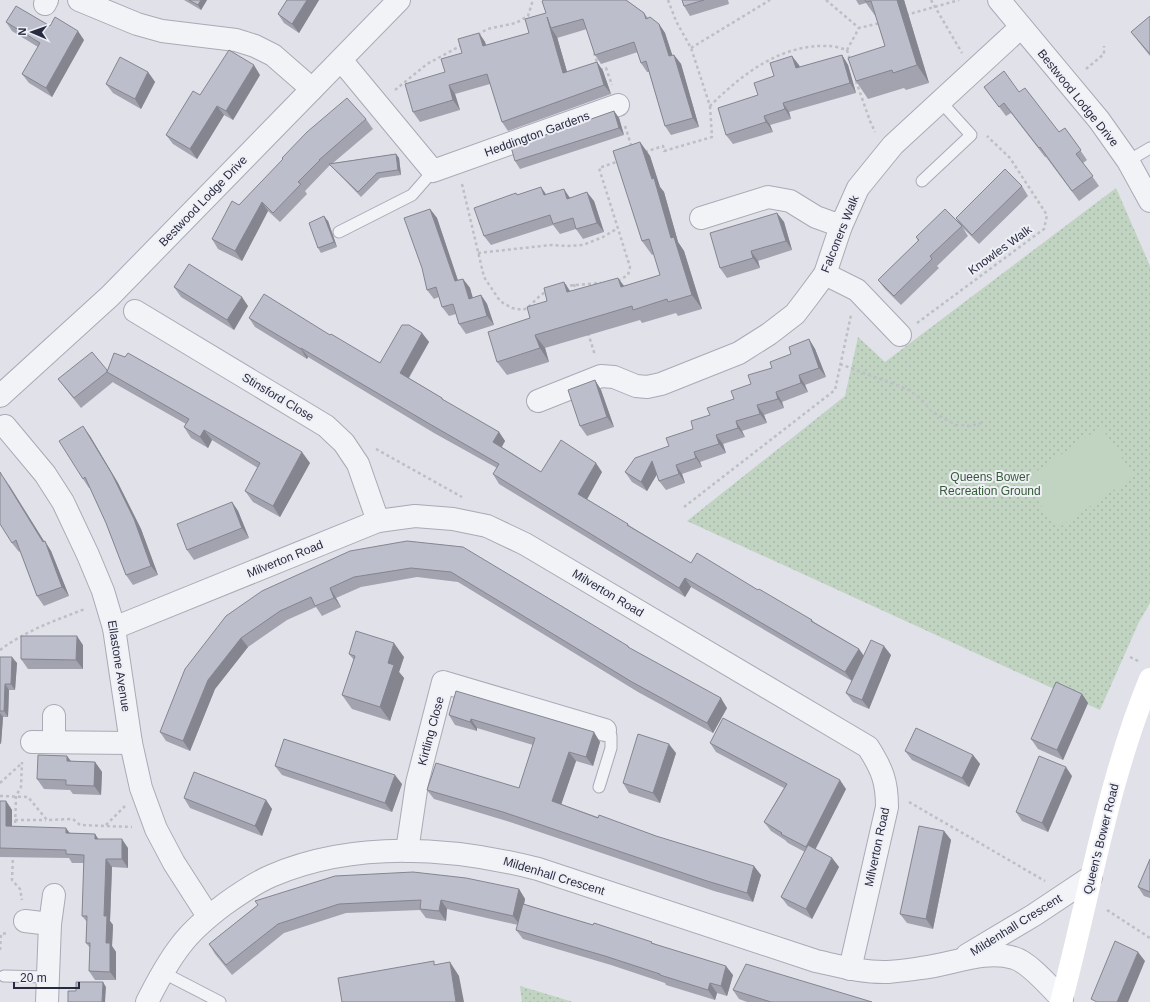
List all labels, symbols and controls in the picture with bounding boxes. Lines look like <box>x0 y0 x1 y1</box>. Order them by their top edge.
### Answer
north arrow <box>12 12 52 52</box>
text: N <box>16 27 28 36</box>
street label: Bestwood Lodge Drive <box>1035 47 1122 150</box>
street label: Heddington Gardens <box>483 108 591 160</box>
street label: Bestwood Lodge Drive <box>156 152 250 249</box>
street label: Falconers Walk <box>818 192 862 275</box>
street label: Knowles Walk <box>966 222 1035 278</box>
street label: Stinsford Close <box>240 370 317 424</box>
park label: Queens Bower Recreation Ground <box>939 470 1041 498</box>
street label: Milverton Road <box>245 537 325 581</box>
street label: Milverton Road <box>570 566 646 620</box>
street label: Ellastone Avenue <box>105 619 133 713</box>
street label: Kirtling Close <box>415 695 447 767</box>
street label: Queen's Bower Road <box>1080 782 1122 896</box>
street label: Milverton Road <box>862 806 892 888</box>
street label: Mildenhall Crescent <box>502 854 607 898</box>
street label: Mildenhall Crescent <box>968 891 1065 959</box>
scale bar <box>14 964 79 990</box>
text: 20 m <box>20 971 47 985</box>

